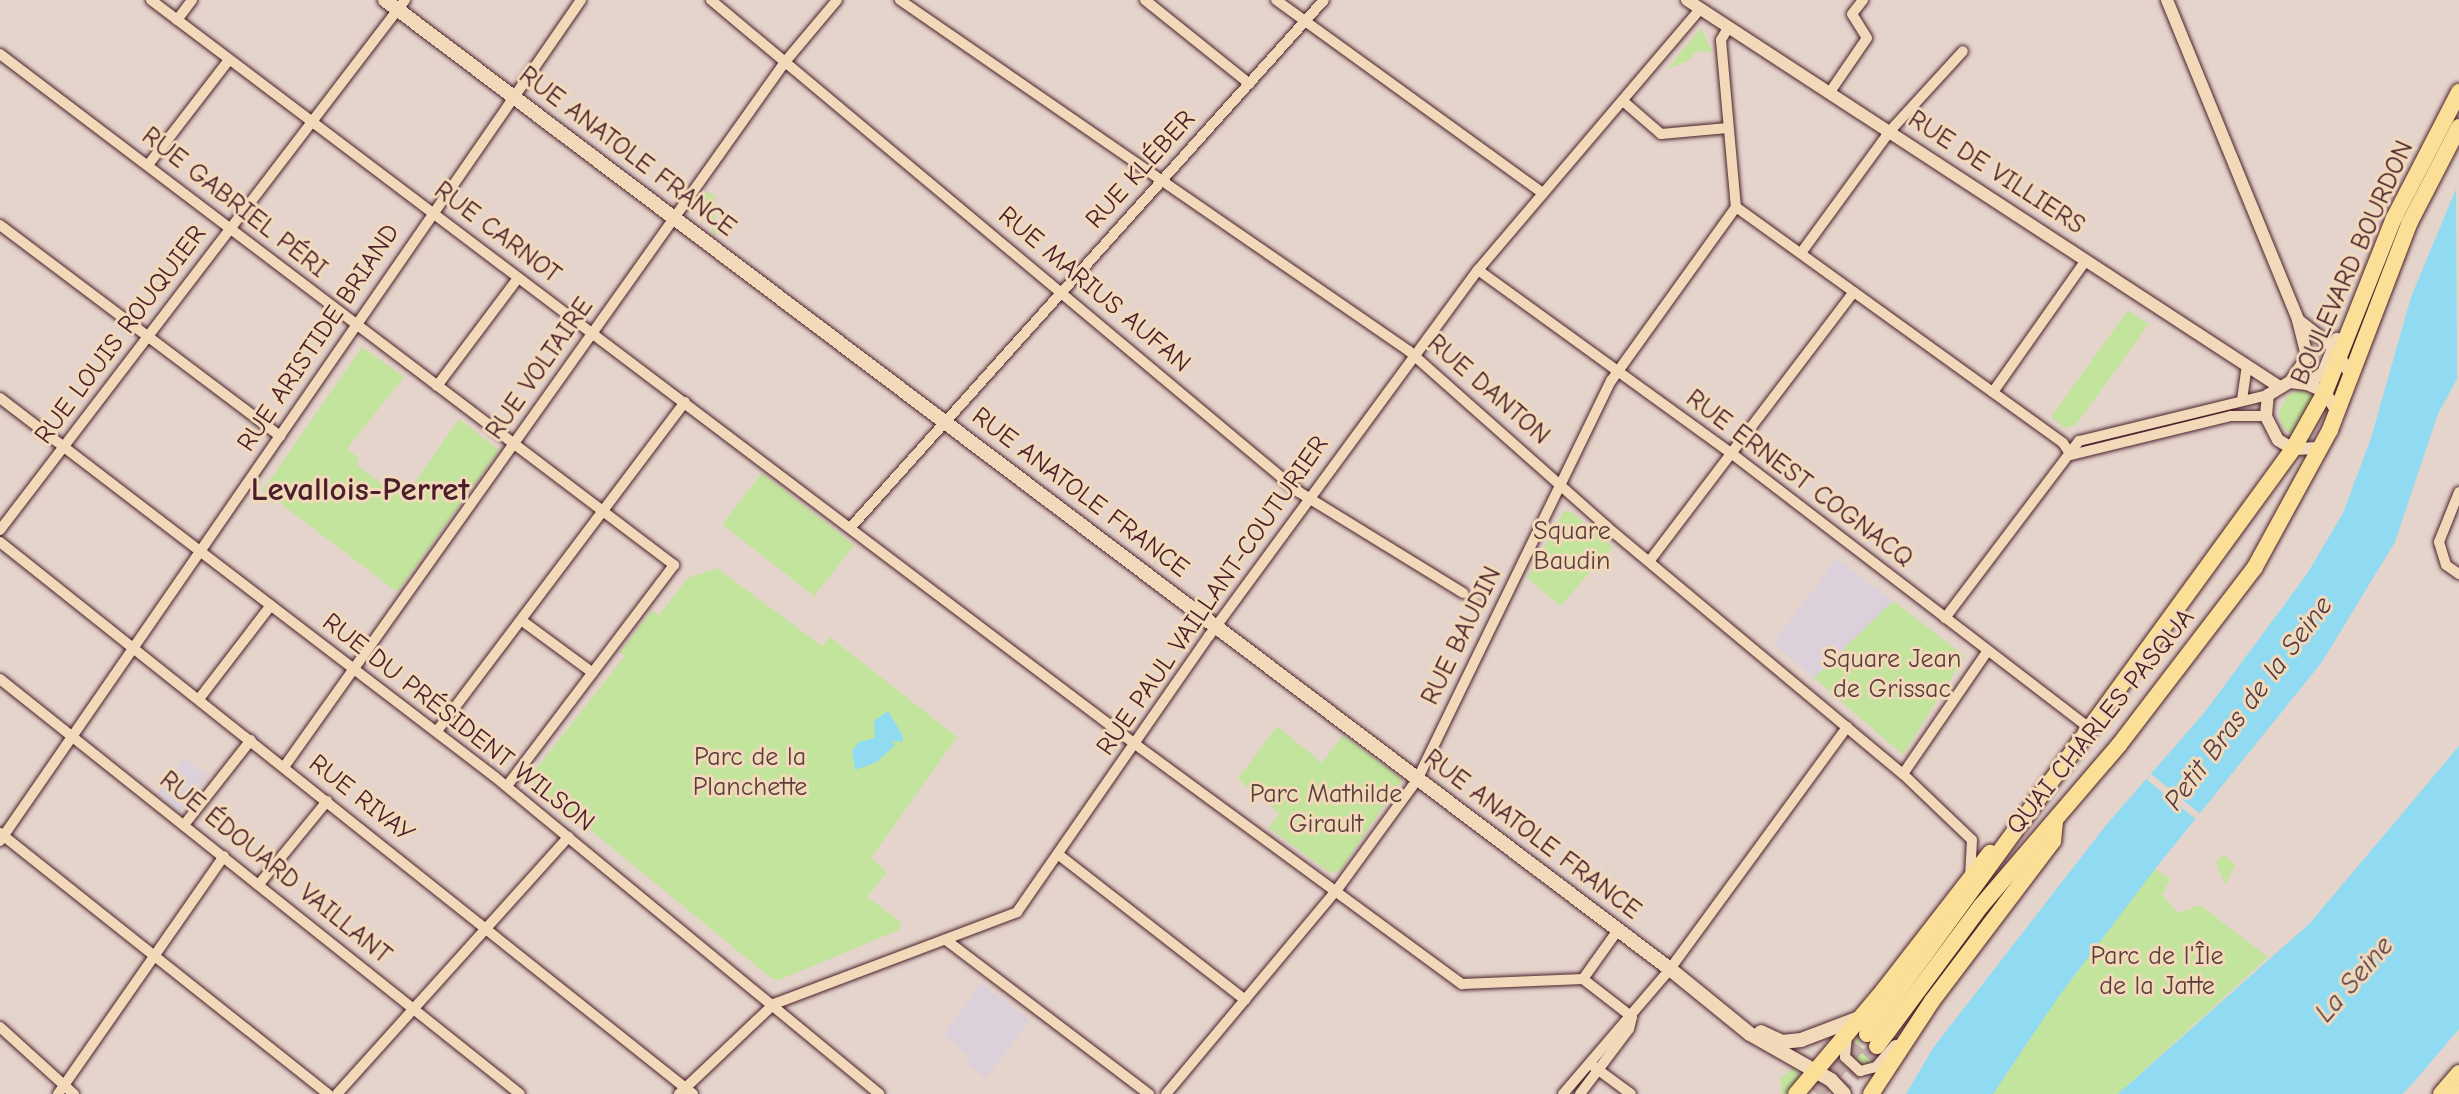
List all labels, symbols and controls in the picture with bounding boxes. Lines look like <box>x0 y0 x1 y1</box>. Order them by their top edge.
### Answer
street label: RUE ANATOLE FRANCE <box>512 60 742 244</box>
street label: RUE KLÉBER <box>1080 104 1202 236</box>
street label: RUE DE VILLIERS <box>1902 104 2090 242</box>
street label: RUE GABRIEL PÉRI <box>135 121 333 285</box>
street label: BOULEVARD BOURDON <box>2285 136 2421 390</box>
street label: RUE CARNOT <box>428 175 566 291</box>
street label: RUE MARIUS AUFAN <box>992 200 1196 380</box>
street label: RUE ARISTIDE BRIAND <box>231 218 407 458</box>
street label: RUE LOUIS ROUQUIER <box>29 219 213 451</box>
street label: RUE VOLTAIRE <box>480 292 600 446</box>
street label: RUE DANTON <box>1420 328 1556 452</box>
street label: RUE ERNEST COGNACQ <box>1679 383 1919 575</box>
street label: RUE ANATOLE FRANCE <box>965 401 1195 585</box>
street label: RUE PAUL VAILLANT-COUTURIER <box>1090 430 1336 762</box>
district label: Levallois-Perret <box>251 470 469 510</box>
park label: Square Baudin <box>1533 516 1611 578</box>
street label: RUE BAUDIN <box>1415 562 1509 710</box>
water label: Petit Bras de la Seine <box>2156 589 2340 817</box>
street label: QUAI CHARLES PASQUA <box>2000 603 2202 841</box>
street label: RUE DU PRÉSIDENT WILSON <box>316 607 600 839</box>
park label: Square Jean de Grissac <box>1823 644 1961 706</box>
park label: Parc de la Planchette <box>693 742 807 804</box>
street label: RUE ANATOLE FRANCE <box>1417 743 1647 927</box>
street label: RUE RIVAY <box>302 748 420 850</box>
street label: RUE ÉDOUARD VAILLANT <box>153 765 397 971</box>
park label: Parc Mathilde Girault <box>1250 779 1402 840</box>
water label: La Seine <box>2308 929 2400 1029</box>
park label: Parc de l'Île de la Jatte <box>2091 941 2223 1002</box>

